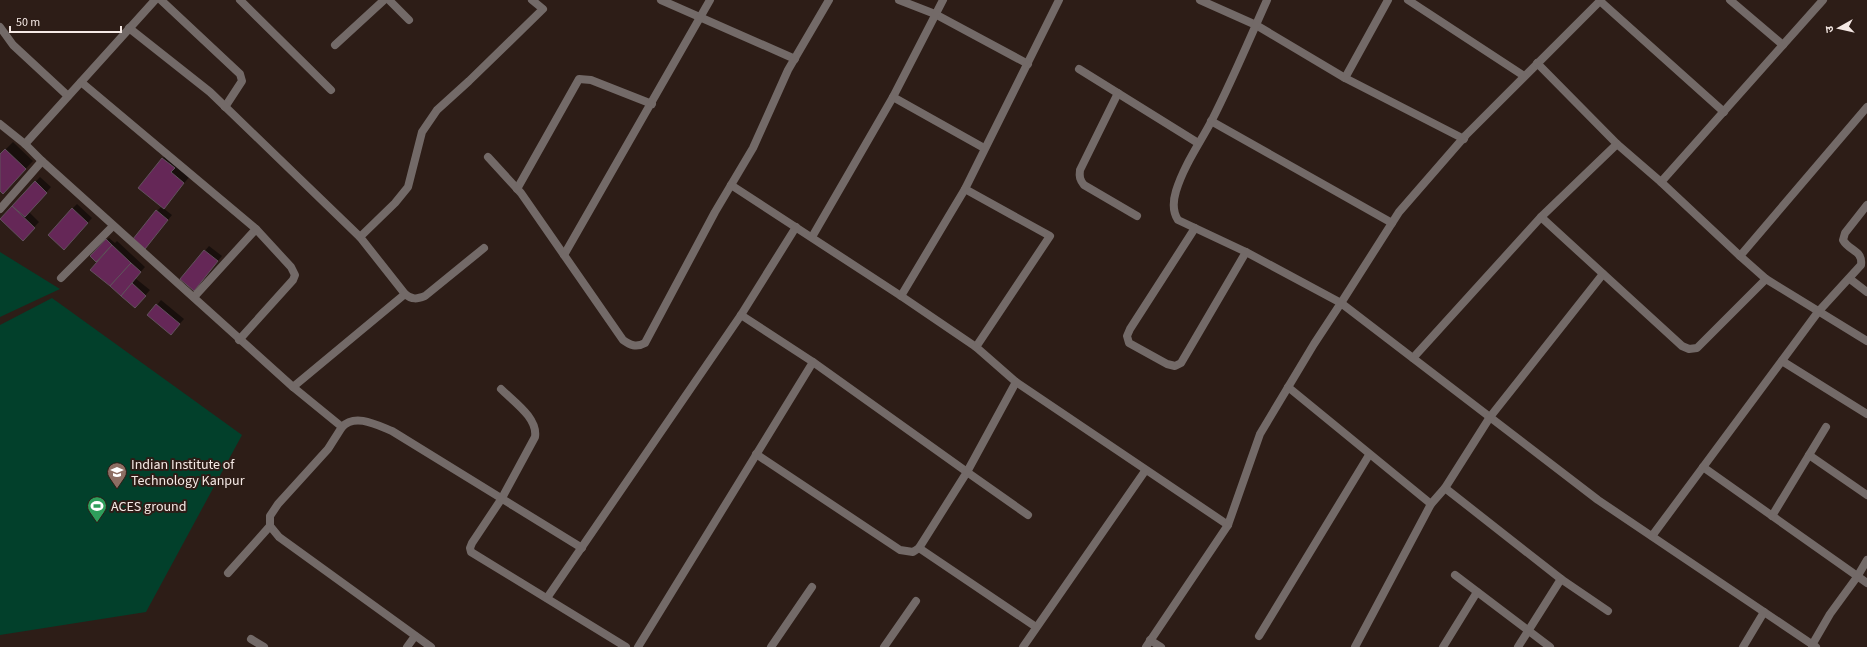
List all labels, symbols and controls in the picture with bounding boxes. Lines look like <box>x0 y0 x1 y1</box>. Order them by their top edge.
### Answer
scale bar <box>10 8 121 34</box>
north arrow <box>1819 8 1859 48</box>
text: 50 m <box>16 14 40 31</box>
text: उ <box>1822 25 1837 34</box>
place label: Indian Institute of Technology Kanpur <box>131 455 245 491</box>
school or university icon: Indian Institute of Technology Kanpur <box>106 461 128 489</box>
sports icon: ACES ground <box>86 495 108 523</box>
place label: ACES ground <box>111 497 187 517</box>

